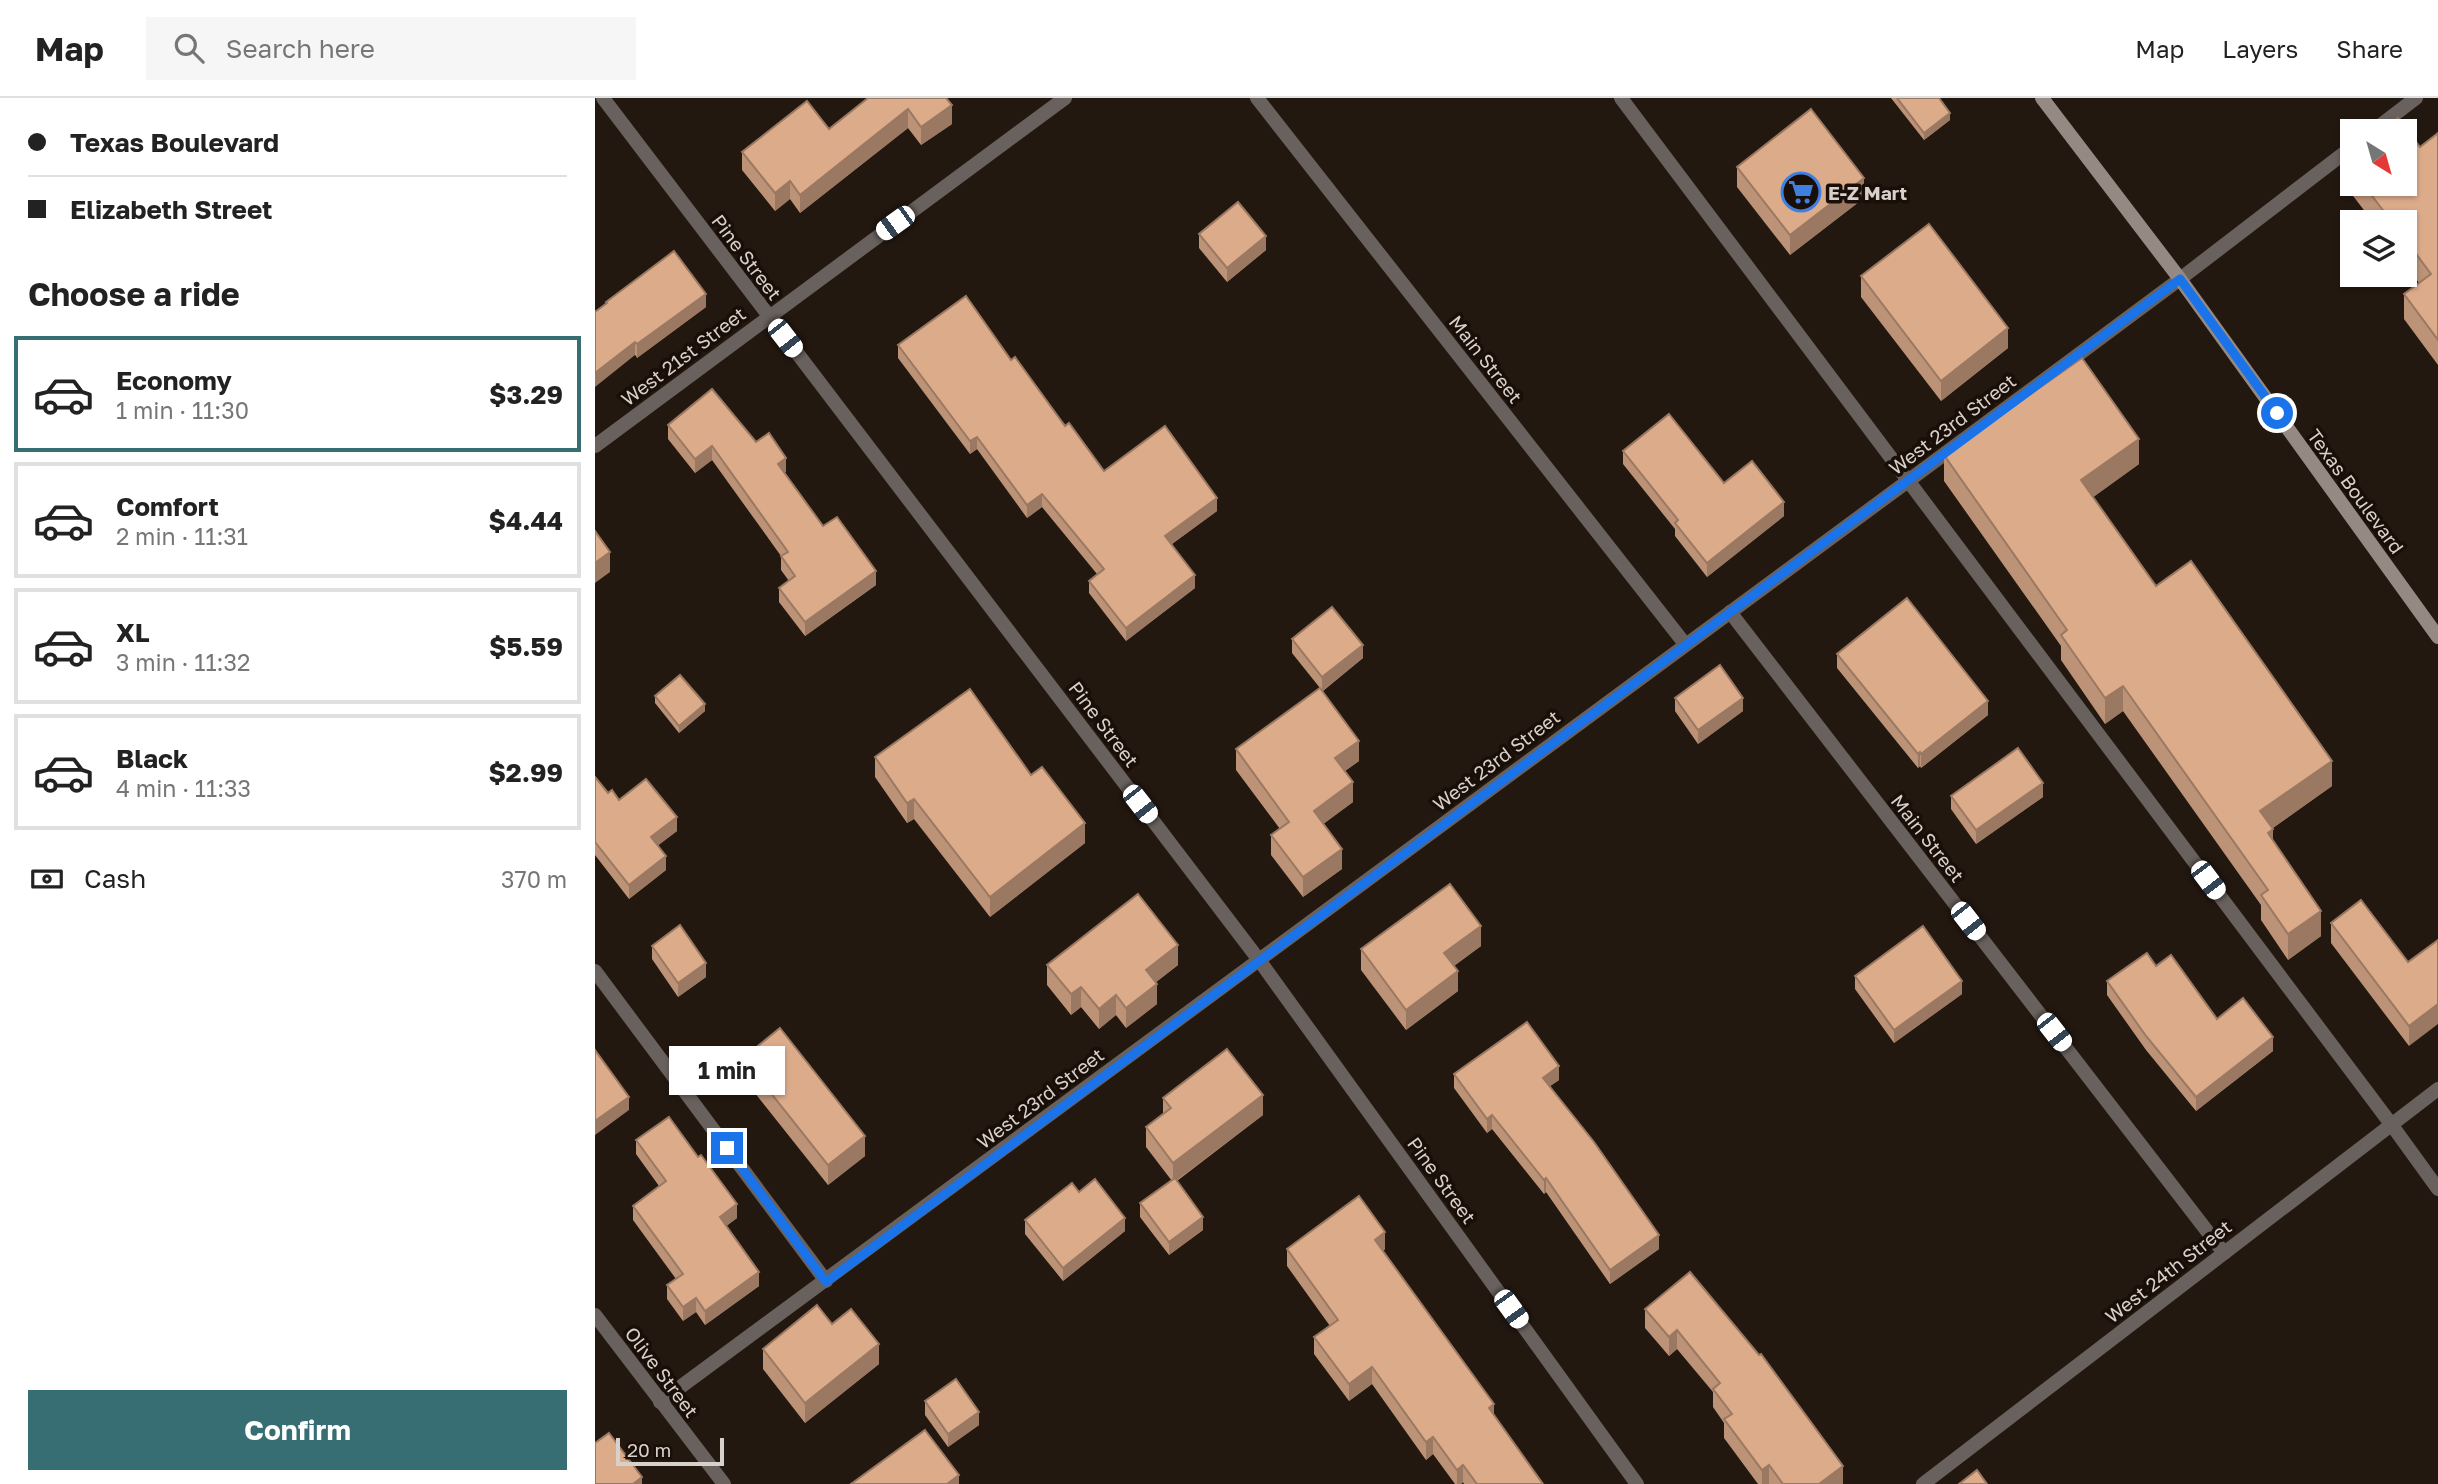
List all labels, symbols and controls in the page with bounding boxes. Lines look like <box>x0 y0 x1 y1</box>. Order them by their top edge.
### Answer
search box <box>146 17 636 80</box>
text: Map <box>35 29 104 68</box>
icon: search <box>170 29 208 67</box>
text: Search here <box>226 33 375 64</box>
text: Map <box>2135 34 2184 63</box>
text: Layers <box>2222 34 2298 63</box>
text: Share <box>2336 34 2403 63</box>
north arrow <box>2340 119 2417 196</box>
map controls <box>2340 119 2417 287</box>
text: Texas Boulevard <box>70 127 279 158</box>
supermarket icon: E-Z Mart <box>1780 171 1822 213</box>
place label: E-Z Mart <box>1828 181 1908 204</box>
text: Elizabeth Street <box>70 194 273 225</box>
car <box>872 202 919 244</box>
street label: Pine Street <box>707 210 787 304</box>
button: layers <box>2340 210 2417 287</box>
text: Choose a ride <box>28 275 240 313</box>
street label: West 21st Street <box>616 302 750 410</box>
street label: Main Street <box>1445 311 1527 407</box>
car <box>764 315 807 361</box>
icon: car <box>32 363 95 426</box>
text: Economy <box>116 365 232 396</box>
street label: West 23rd Street <box>1884 369 2020 479</box>
text: $3.29 <box>489 379 563 410</box>
text: 1 min · 11:30 <box>116 396 249 424</box>
route start <box>2261 397 2293 429</box>
street label: Texas Boulevard <box>2303 424 2409 558</box>
icon: car <box>32 489 95 552</box>
text: Comfort <box>116 491 219 522</box>
text: $4.44 <box>489 505 563 536</box>
text: 2 min · 11:31 <box>116 522 248 550</box>
icon: car <box>32 615 95 678</box>
text: XL <box>116 617 150 648</box>
text: $5.59 <box>489 631 563 662</box>
text: 3 min · 11:32 <box>116 648 250 676</box>
street label: Pine Street <box>1064 677 1144 771</box>
street label: West 23rd Street <box>1428 705 1564 815</box>
icon: car <box>32 741 95 804</box>
text: Black <box>116 743 188 774</box>
text: $2.99 <box>488 757 563 788</box>
text: 4 min · 11:33 <box>116 774 251 802</box>
car <box>1119 781 1162 827</box>
street label: Main Street <box>1887 790 1969 886</box>
car <box>2187 857 2230 903</box>
icon: cash <box>28 860 66 898</box>
text: Cash <box>84 863 146 894</box>
text: 370 m <box>501 865 567 893</box>
car <box>1947 898 1990 944</box>
car <box>2033 1009 2076 1055</box>
street label: West 23rd Street <box>972 1043 1108 1153</box>
callout: 1 min <box>669 1046 785 1096</box>
text: 1 min <box>698 1056 756 1084</box>
route end <box>711 1132 743 1164</box>
street label: Pine Street <box>1403 1132 1481 1228</box>
street label: West 24th Street <box>2100 1215 2236 1327</box>
car <box>1491 1286 1532 1332</box>
street label: Olive Street <box>620 1322 704 1422</box>
button: Confirm <box>28 1390 567 1470</box>
scale bar <box>616 1435 725 1467</box>
text: 20 m <box>627 1438 671 1461</box>

